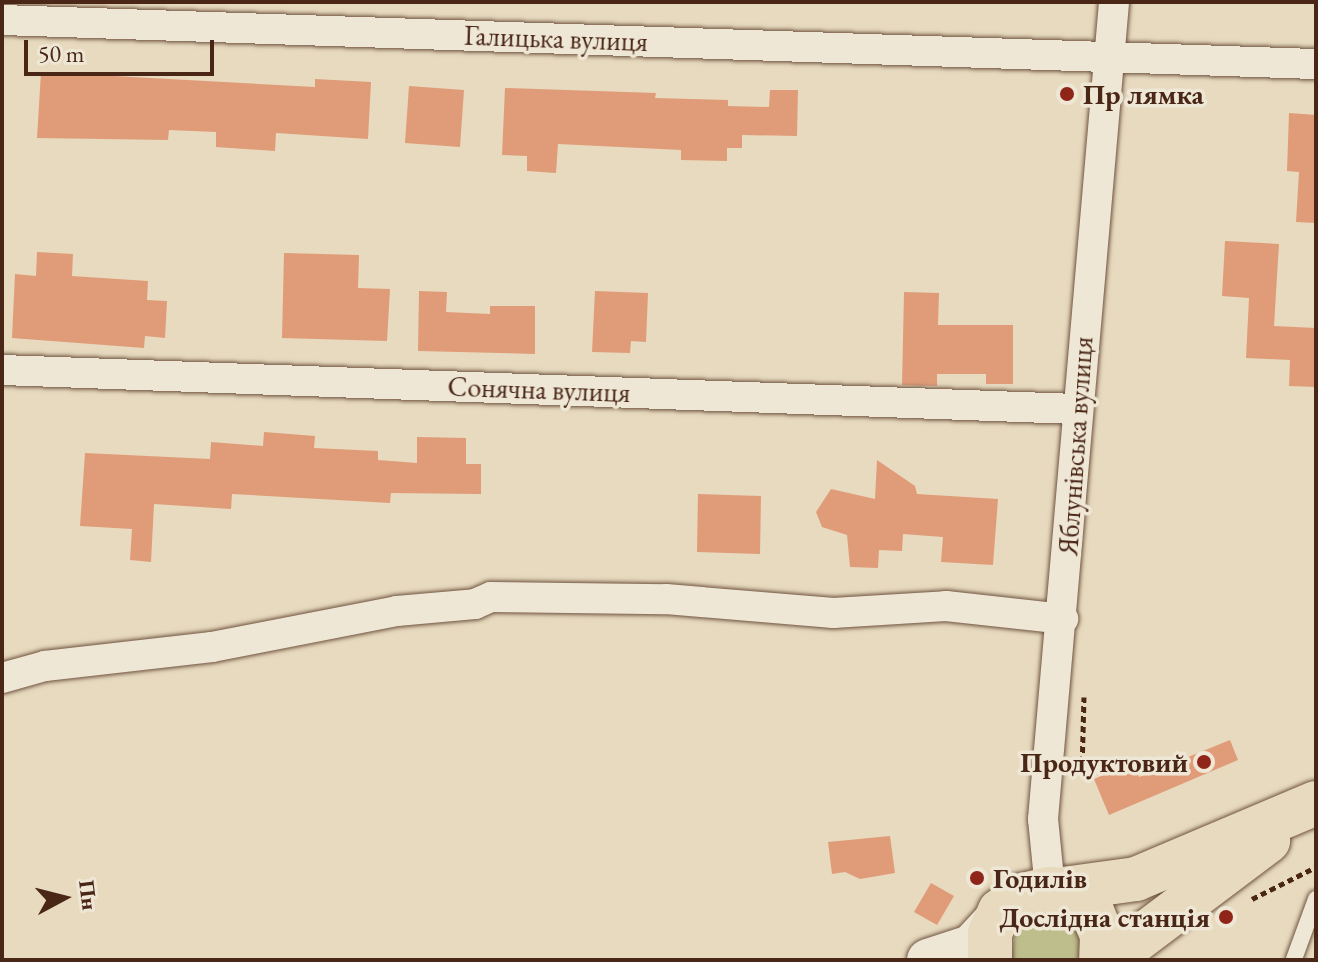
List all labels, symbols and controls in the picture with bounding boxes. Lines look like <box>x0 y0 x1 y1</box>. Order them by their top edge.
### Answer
street label: Галицька вулиця <box>463 18 649 58</box>
scale bar <box>28 24 218 74</box>
text: 50 m <box>38 38 85 69</box>
place label: Пр лямка <box>1083 77 1204 111</box>
marker: Пр лямка <box>1058 85 1076 103</box>
street label: Яблунівська вулиця <box>1051 335 1099 557</box>
street label: Сонячна вулиця <box>447 369 631 409</box>
place label: Продуктовий <box>1020 745 1188 779</box>
marker: Продуктовий <box>1195 753 1213 771</box>
north arrow <box>24 858 104 938</box>
place label: Годилів <box>993 861 1087 895</box>
marker: Годилів <box>968 869 986 887</box>
text: Пн <box>72 878 105 912</box>
place label: Дослідна станція <box>999 900 1210 934</box>
marker: Дослідна станція <box>1217 908 1235 926</box>

